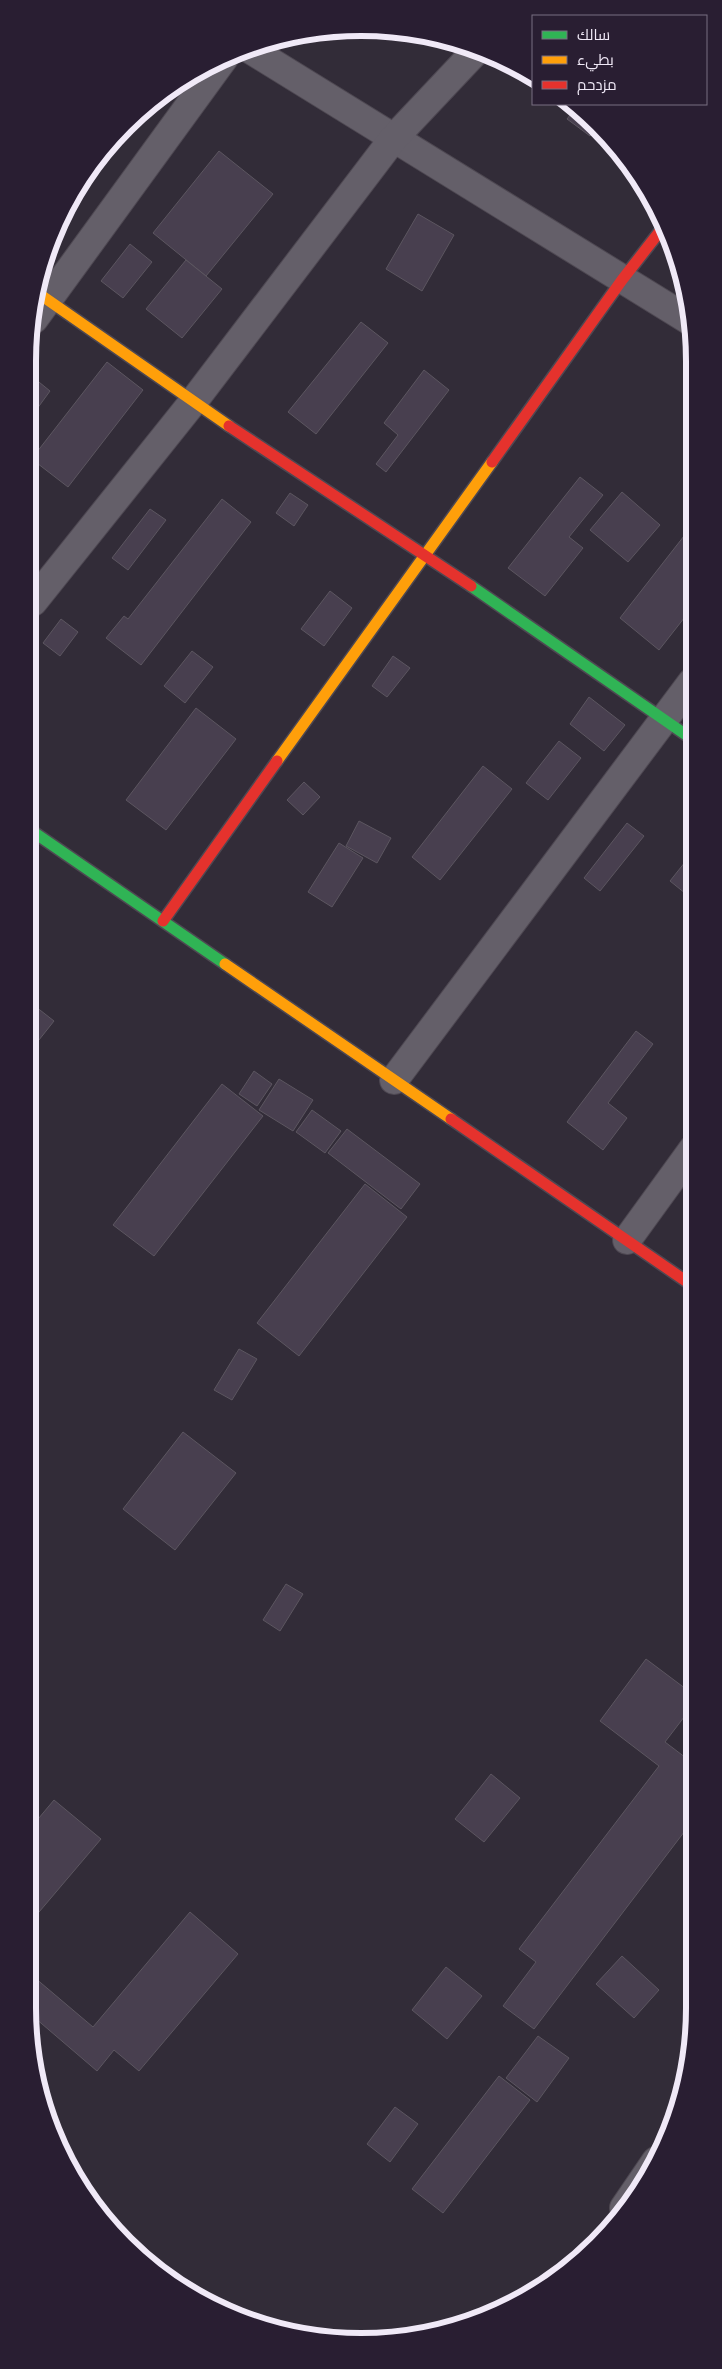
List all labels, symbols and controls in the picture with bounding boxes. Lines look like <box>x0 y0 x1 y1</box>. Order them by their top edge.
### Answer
legend <box>532 15 707 105</box>
text: سالك <box>577 26 610 43</box>
text: بطيء <box>577 51 614 72</box>
text: مزدحم <box>577 76 617 95</box>

